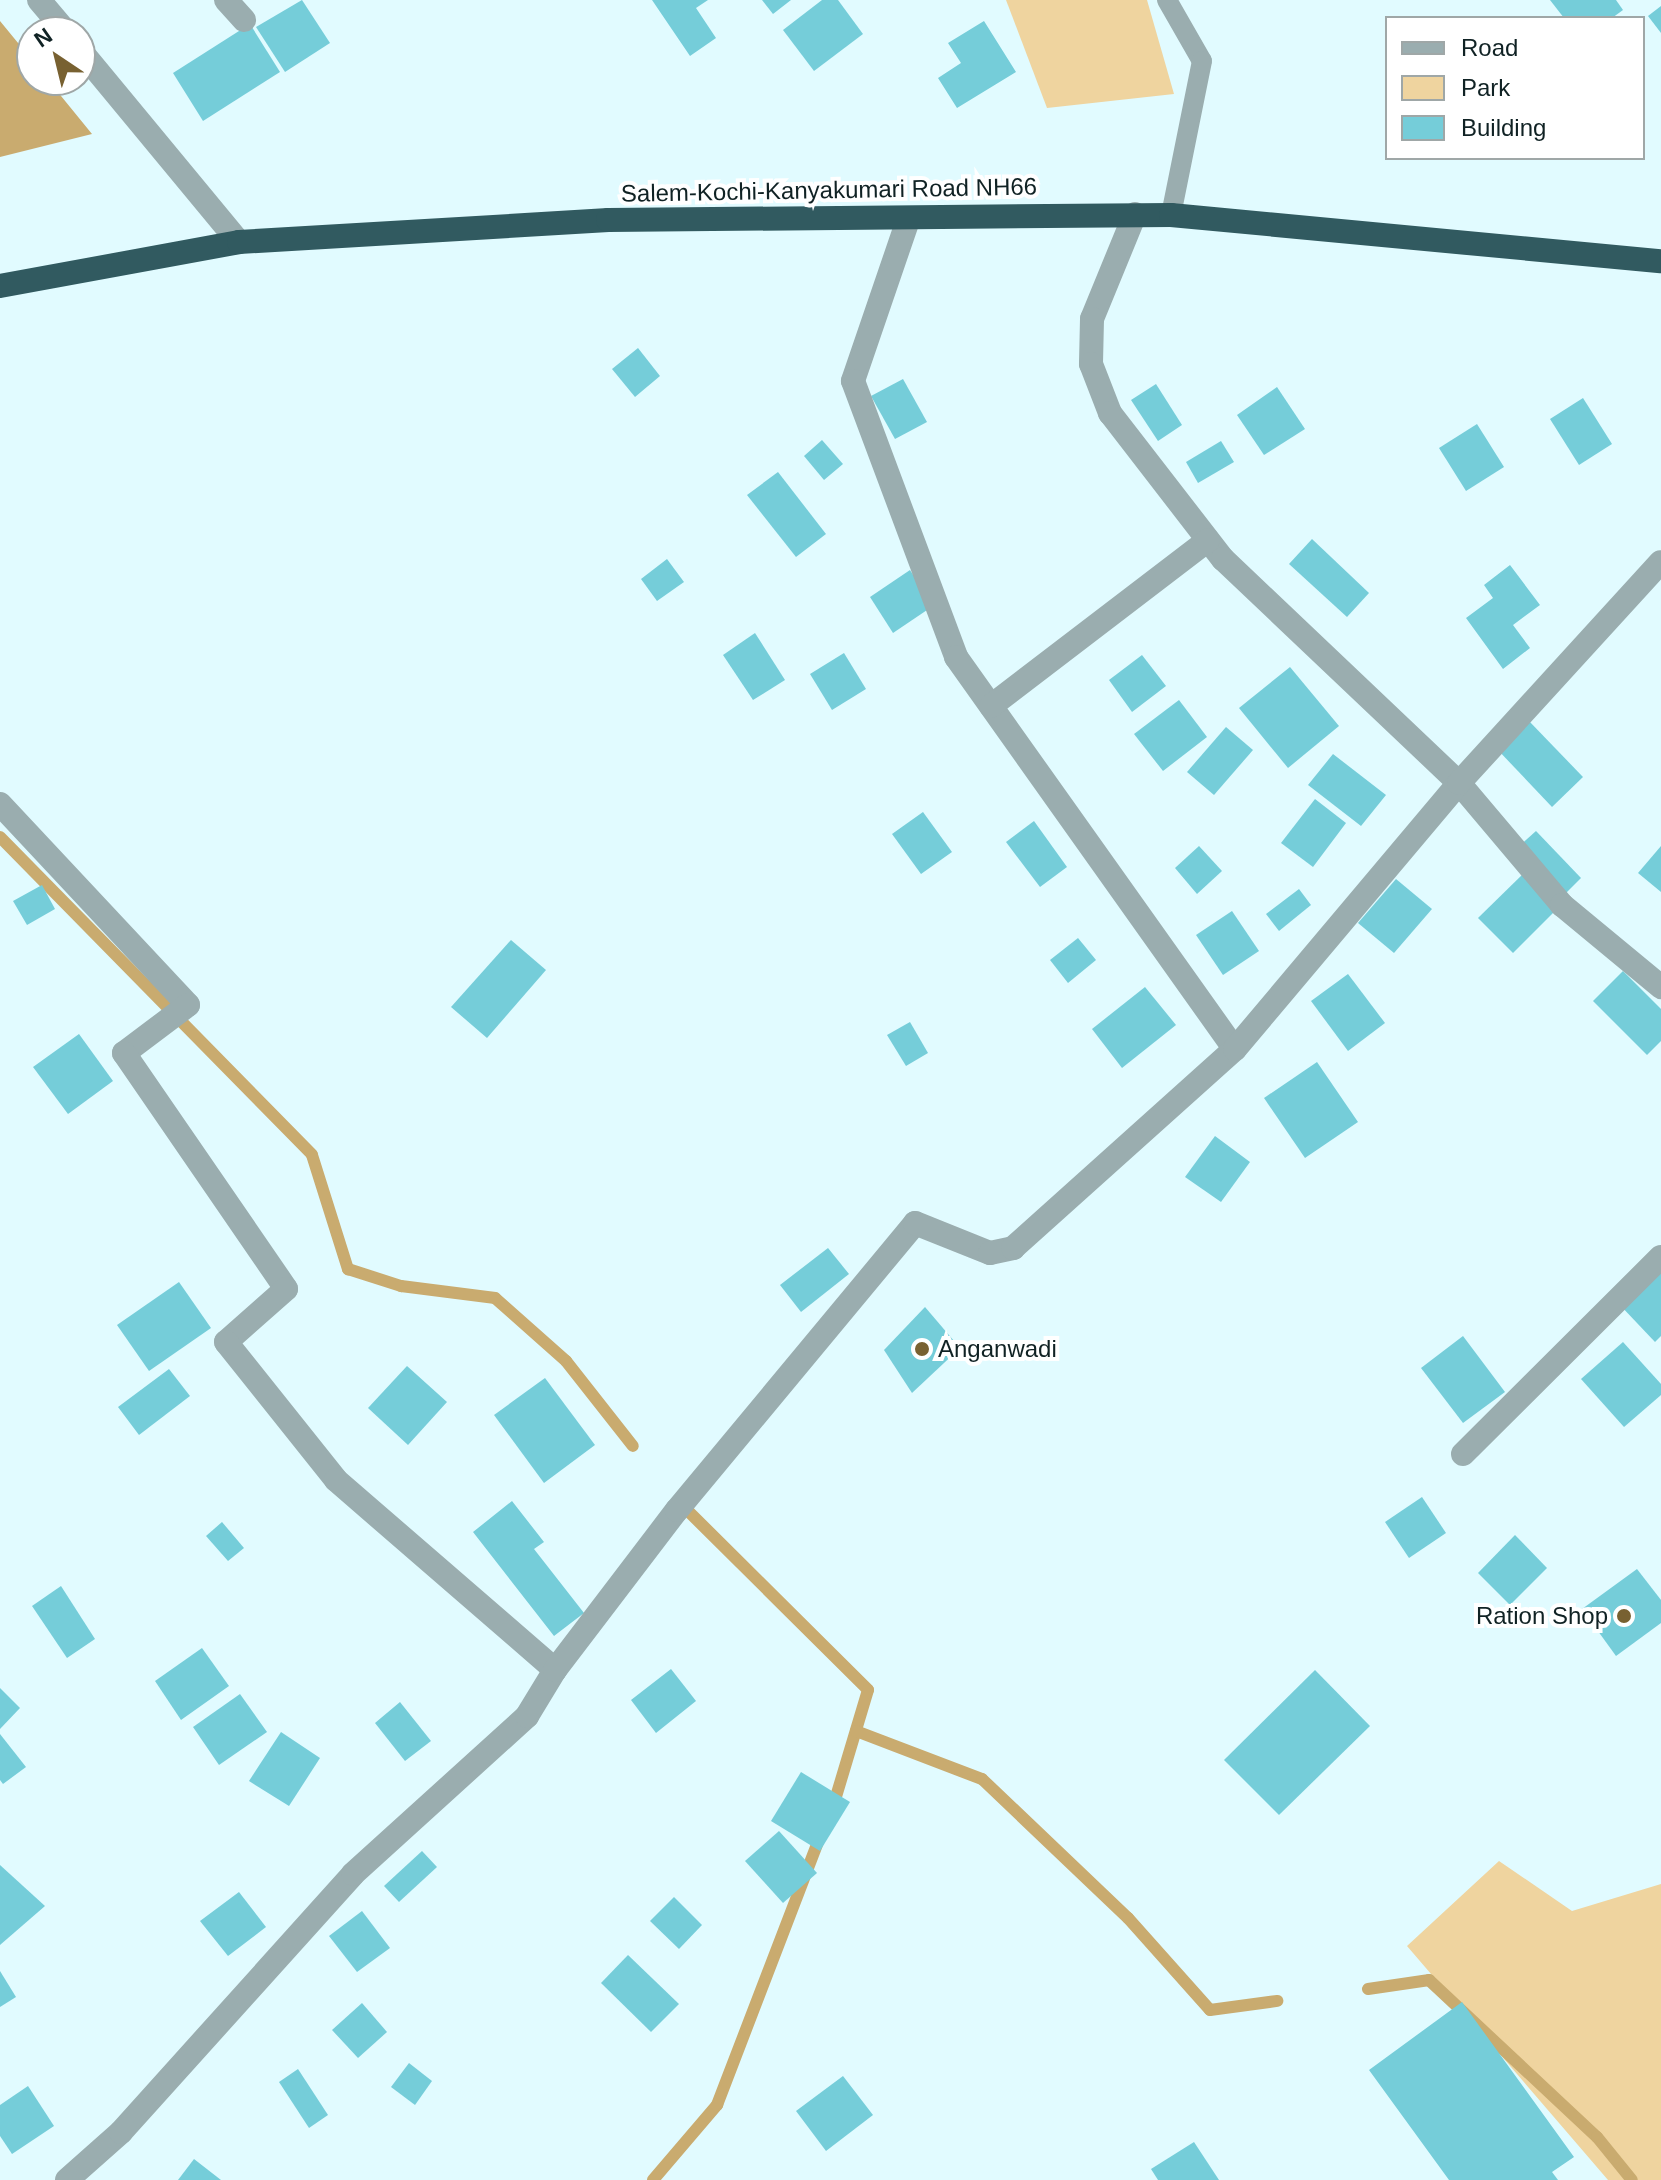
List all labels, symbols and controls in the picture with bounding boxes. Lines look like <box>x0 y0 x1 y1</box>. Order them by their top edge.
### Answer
north arrow <box>16 16 96 96</box>
legend <box>1385 16 1645 160</box>
text: N <box>29 23 57 52</box>
text: Road <box>1461 34 1518 61</box>
text: Park <box>1461 74 1510 101</box>
text: Building <box>1461 114 1546 141</box>
street label: Salem-Kochi-Kanyakumari Road NH66 <box>621 172 1037 208</box>
place label: Anganwadi <box>938 1335 1057 1363</box>
marker: Anganwadi <box>913 1340 931 1358</box>
place label: Ration Shop <box>1476 1602 1608 1630</box>
marker: Ration Shop <box>1615 1607 1633 1625</box>

